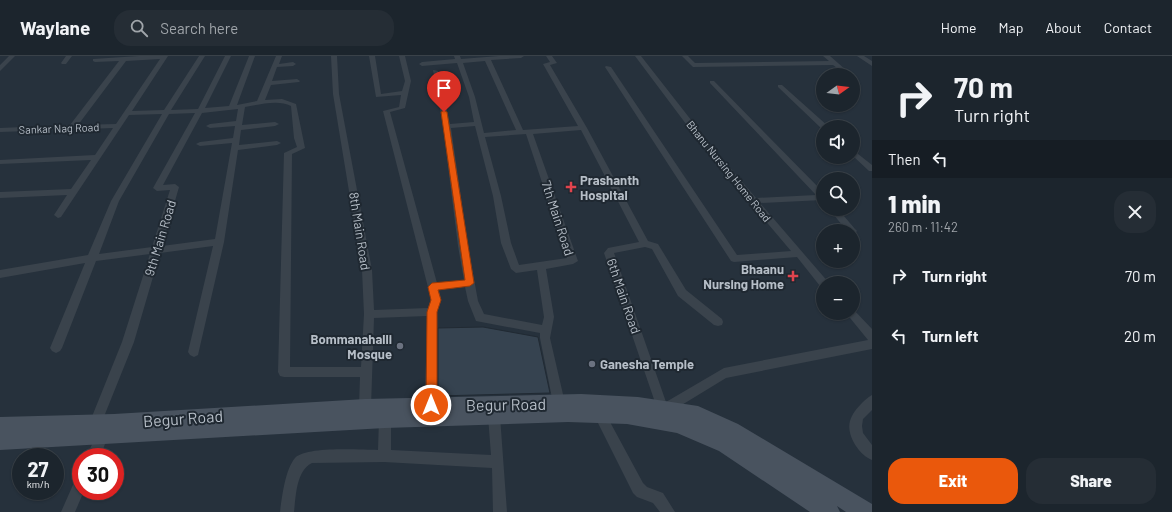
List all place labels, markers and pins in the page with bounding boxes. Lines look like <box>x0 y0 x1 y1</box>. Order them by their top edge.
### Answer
pin <box>427 71 461 112</box>
place label: Prashanth Hospital <box>580 172 639 203</box>
marker: Prashanth Hospital <box>565 181 577 193</box>
place label: Bhaanu Nursing Home <box>703 261 784 292</box>
marker: Bhaanu Nursing Home <box>787 270 799 282</box>
place label: Bommanahalli Mosque <box>311 331 392 362</box>
marker: Bommanahalli Mosque <box>395 341 405 351</box>
place label: Ganesha Temple <box>600 356 694 372</box>
marker: Ganesha Temple <box>587 359 597 369</box>

